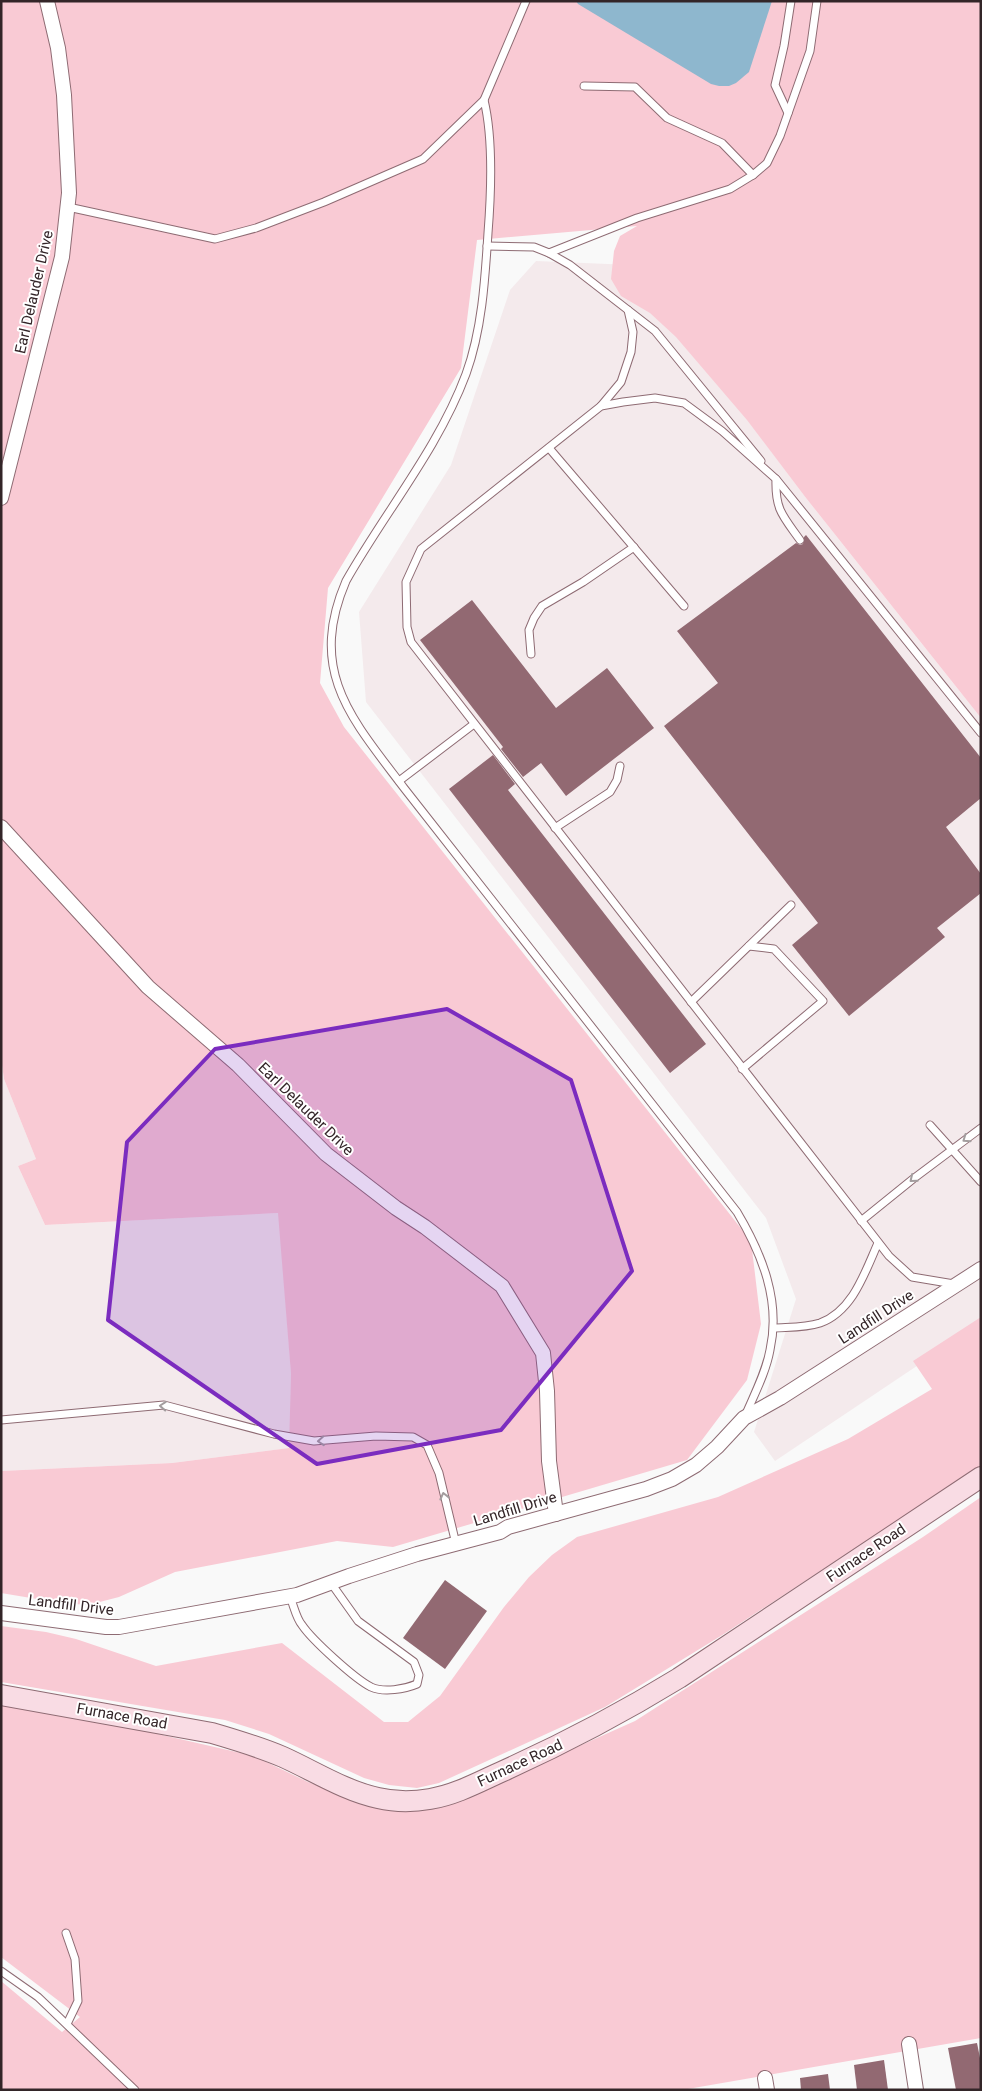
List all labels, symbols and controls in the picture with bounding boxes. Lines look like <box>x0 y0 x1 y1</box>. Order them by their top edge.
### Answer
street label: Earl Delauder Drive <box>11 229 57 355</box>
street label: Earl Delauder Drive <box>254 1059 358 1159</box>
one-way arrow <box>962 1133 972 1142</box>
one-way arrow <box>910 1173 919 1182</box>
street label: Landfill Drive <box>835 1286 917 1348</box>
one-way arrow <box>159 1401 167 1412</box>
one-way arrow <box>317 1435 325 1446</box>
street label: Landfill Drive <box>471 1488 559 1530</box>
one-way arrow <box>439 1492 450 1501</box>
street label: Furnace Road <box>823 1520 909 1586</box>
street label: Landfill Drive <box>27 1591 115 1619</box>
street label: Furnace Road <box>75 1699 169 1733</box>
street label: Furnace Road <box>475 1735 565 1791</box>

